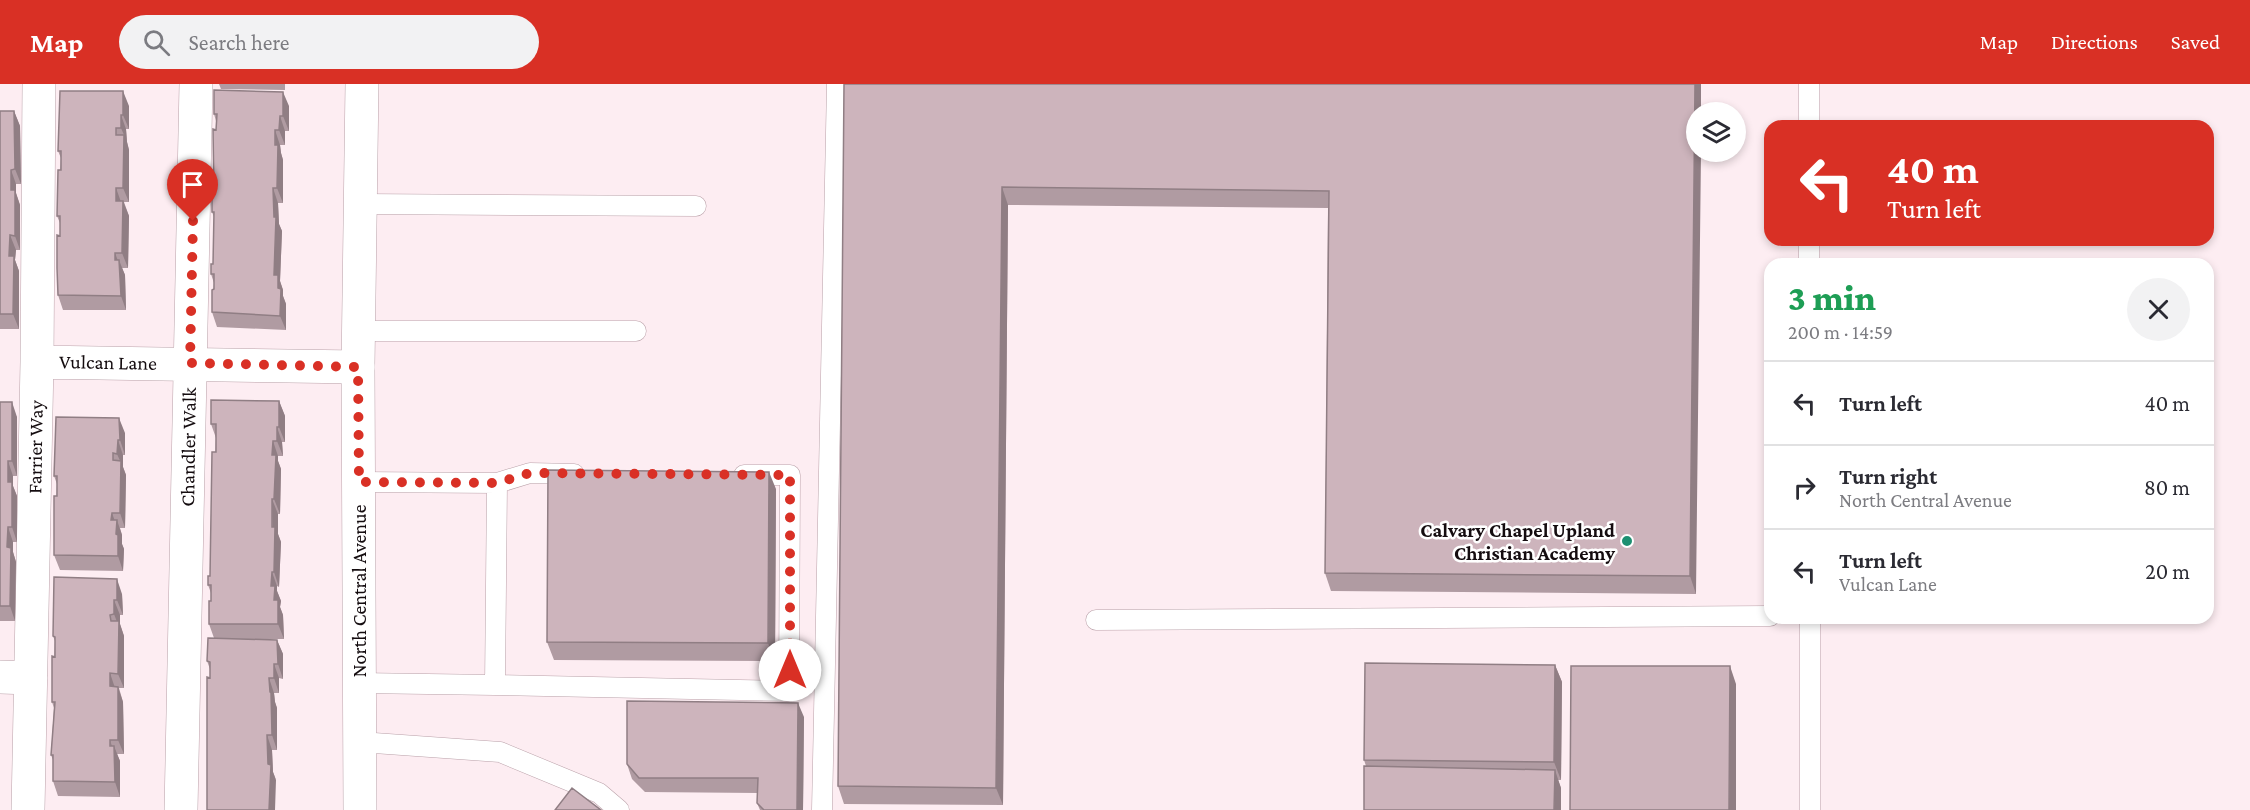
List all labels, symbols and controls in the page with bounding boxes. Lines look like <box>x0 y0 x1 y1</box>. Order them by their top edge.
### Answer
search box <box>119 15 539 69</box>
icon: search <box>140 26 173 59</box>
text: Map <box>30 27 83 58</box>
text: Search here <box>188 30 289 55</box>
text: Map <box>1980 30 2018 54</box>
text: Directions <box>2051 30 2138 54</box>
text: Saved <box>2171 30 2220 54</box>
map controls <box>1686 102 1746 162</box>
button: layers <box>1686 102 1746 162</box>
icon: left <box>1788 144 1866 222</box>
text: 40 m <box>1887 145 1979 192</box>
pin <box>167 159 218 221</box>
icon: arrive <box>176 168 209 201</box>
text: Turn left <box>1887 194 1981 224</box>
text: 3 min <box>1788 278 1876 318</box>
button: close <box>2127 278 2190 341</box>
text: 200 m · 14:59 <box>1788 321 1893 343</box>
street label: Vulcan Lane <box>59 350 157 374</box>
street label: Chandler Walk <box>176 387 200 507</box>
icon: left <box>1788 387 1821 420</box>
text: Turn left <box>1839 391 1922 416</box>
text: 40 m <box>2145 391 2190 416</box>
street label: Farrier Way <box>23 399 48 494</box>
text: Turn right <box>1839 464 1937 489</box>
icon: right <box>1788 471 1821 504</box>
text: 80 m <box>2144 475 2190 500</box>
text: North Central Avenue <box>1839 489 2012 511</box>
street label: North Central Avenue <box>348 504 370 677</box>
place label: Calvary Chapel Upland Christian Academy <box>1420 519 1615 564</box>
marker: Calvary Chapel Upland Christian Academy <box>1620 534 1634 548</box>
text: Turn left <box>1839 548 1922 573</box>
icon: left <box>1788 555 1821 588</box>
text: 20 m <box>2145 559 2190 584</box>
text: Vulcan Lane <box>1839 573 1937 595</box>
position arrow <box>758 638 822 702</box>

